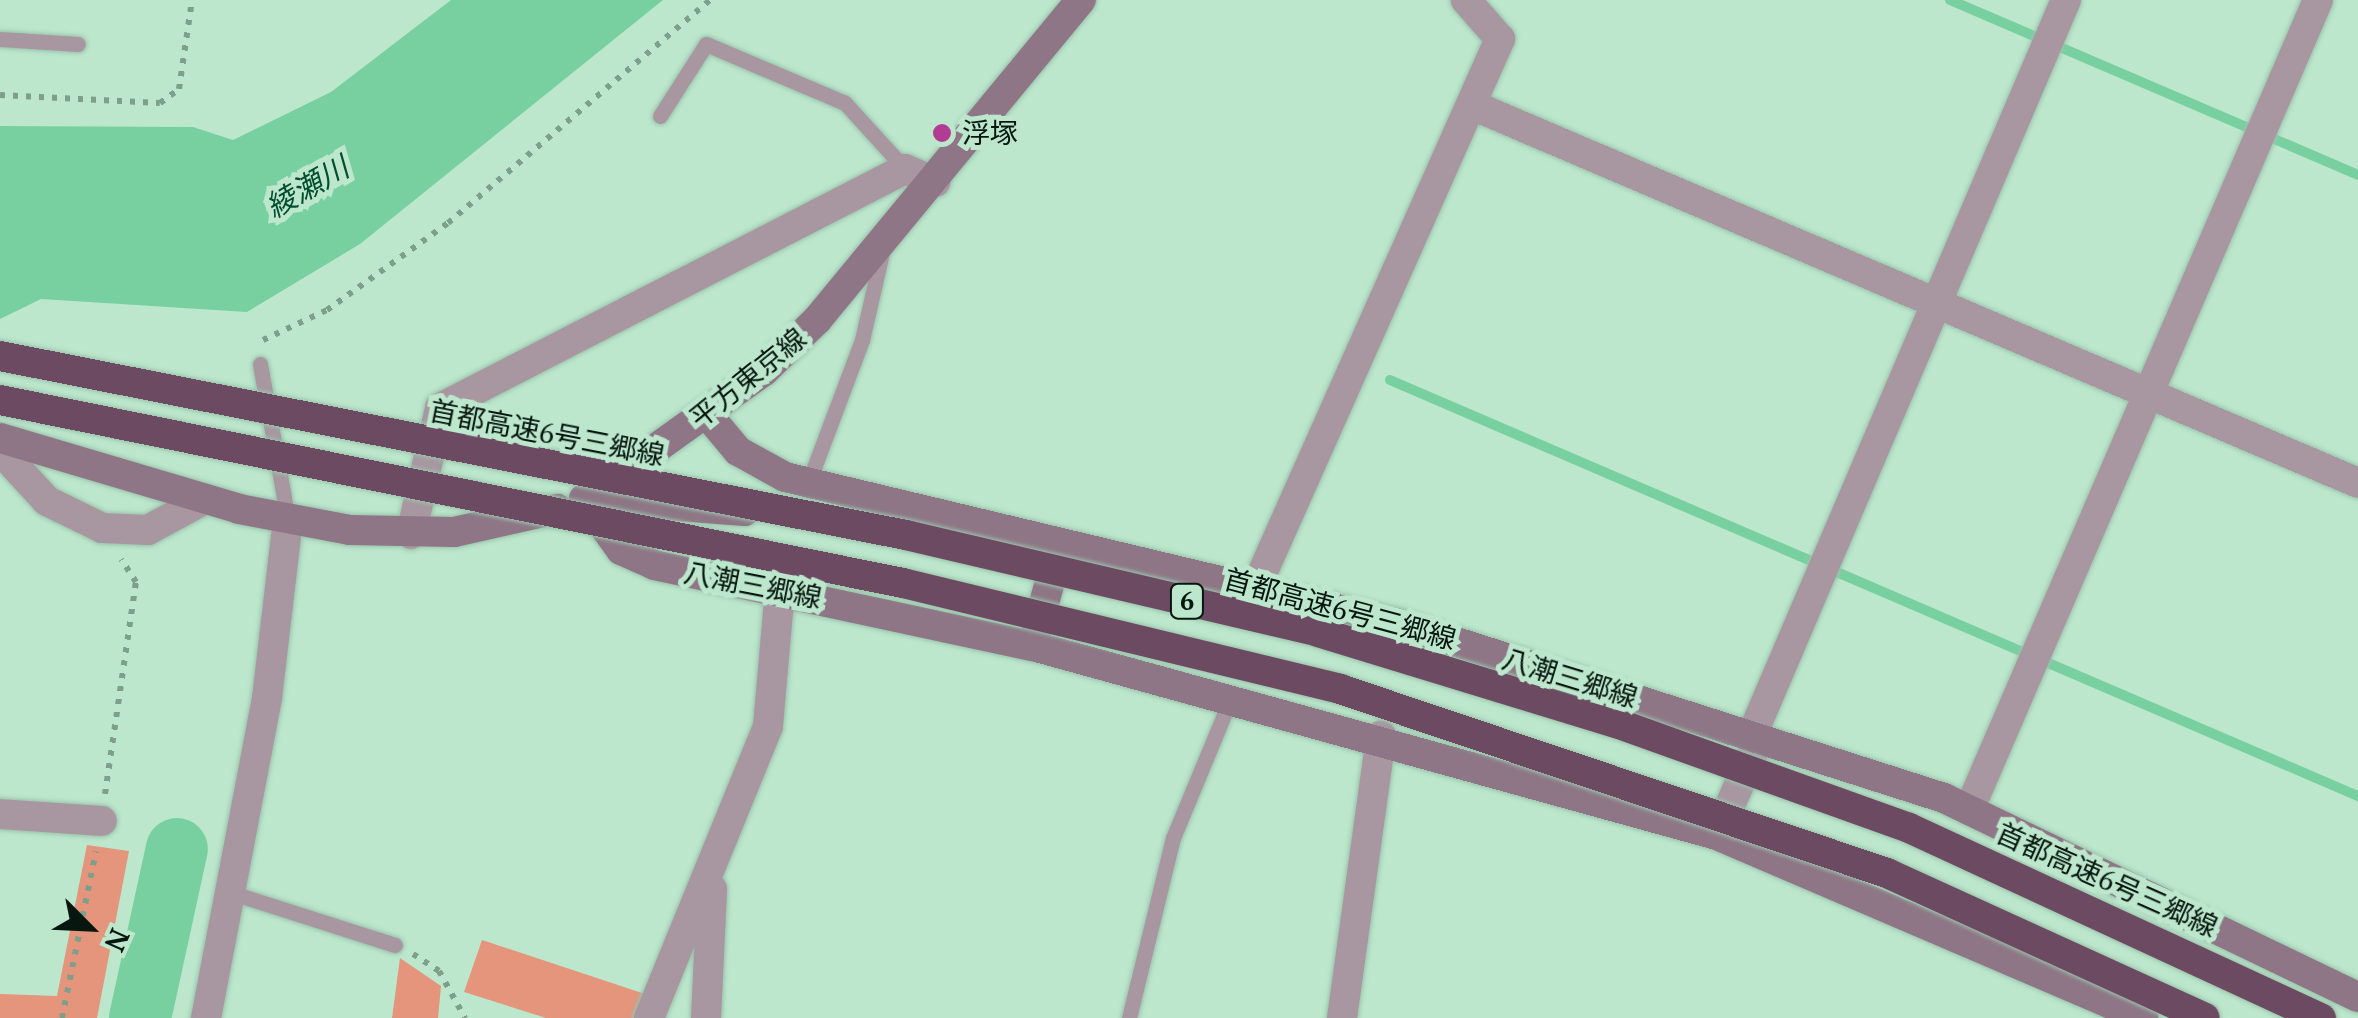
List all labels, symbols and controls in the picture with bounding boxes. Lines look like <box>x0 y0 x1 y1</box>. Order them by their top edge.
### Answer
place label: 浮塚 <box>962 116 1018 150</box>
marker: 浮塚 <box>931 122 953 144</box>
water label: 綾瀬川 <box>259 149 355 225</box>
street label: 平方東京線 <box>683 321 813 435</box>
street label: 首都高速6号三郷線 <box>427 394 667 472</box>
street label: 八潮三郷線 <box>681 555 825 615</box>
street label: 首都高速6号三郷線 <box>1220 562 1460 656</box>
road number: 6 <box>1170 581 1204 621</box>
street label: 八潮三郷線 <box>1498 641 1642 715</box>
street label: 首都高速6号三郷線 <box>1991 816 2223 944</box>
north arrow <box>40 878 140 978</box>
text: N <box>97 923 139 958</box>

